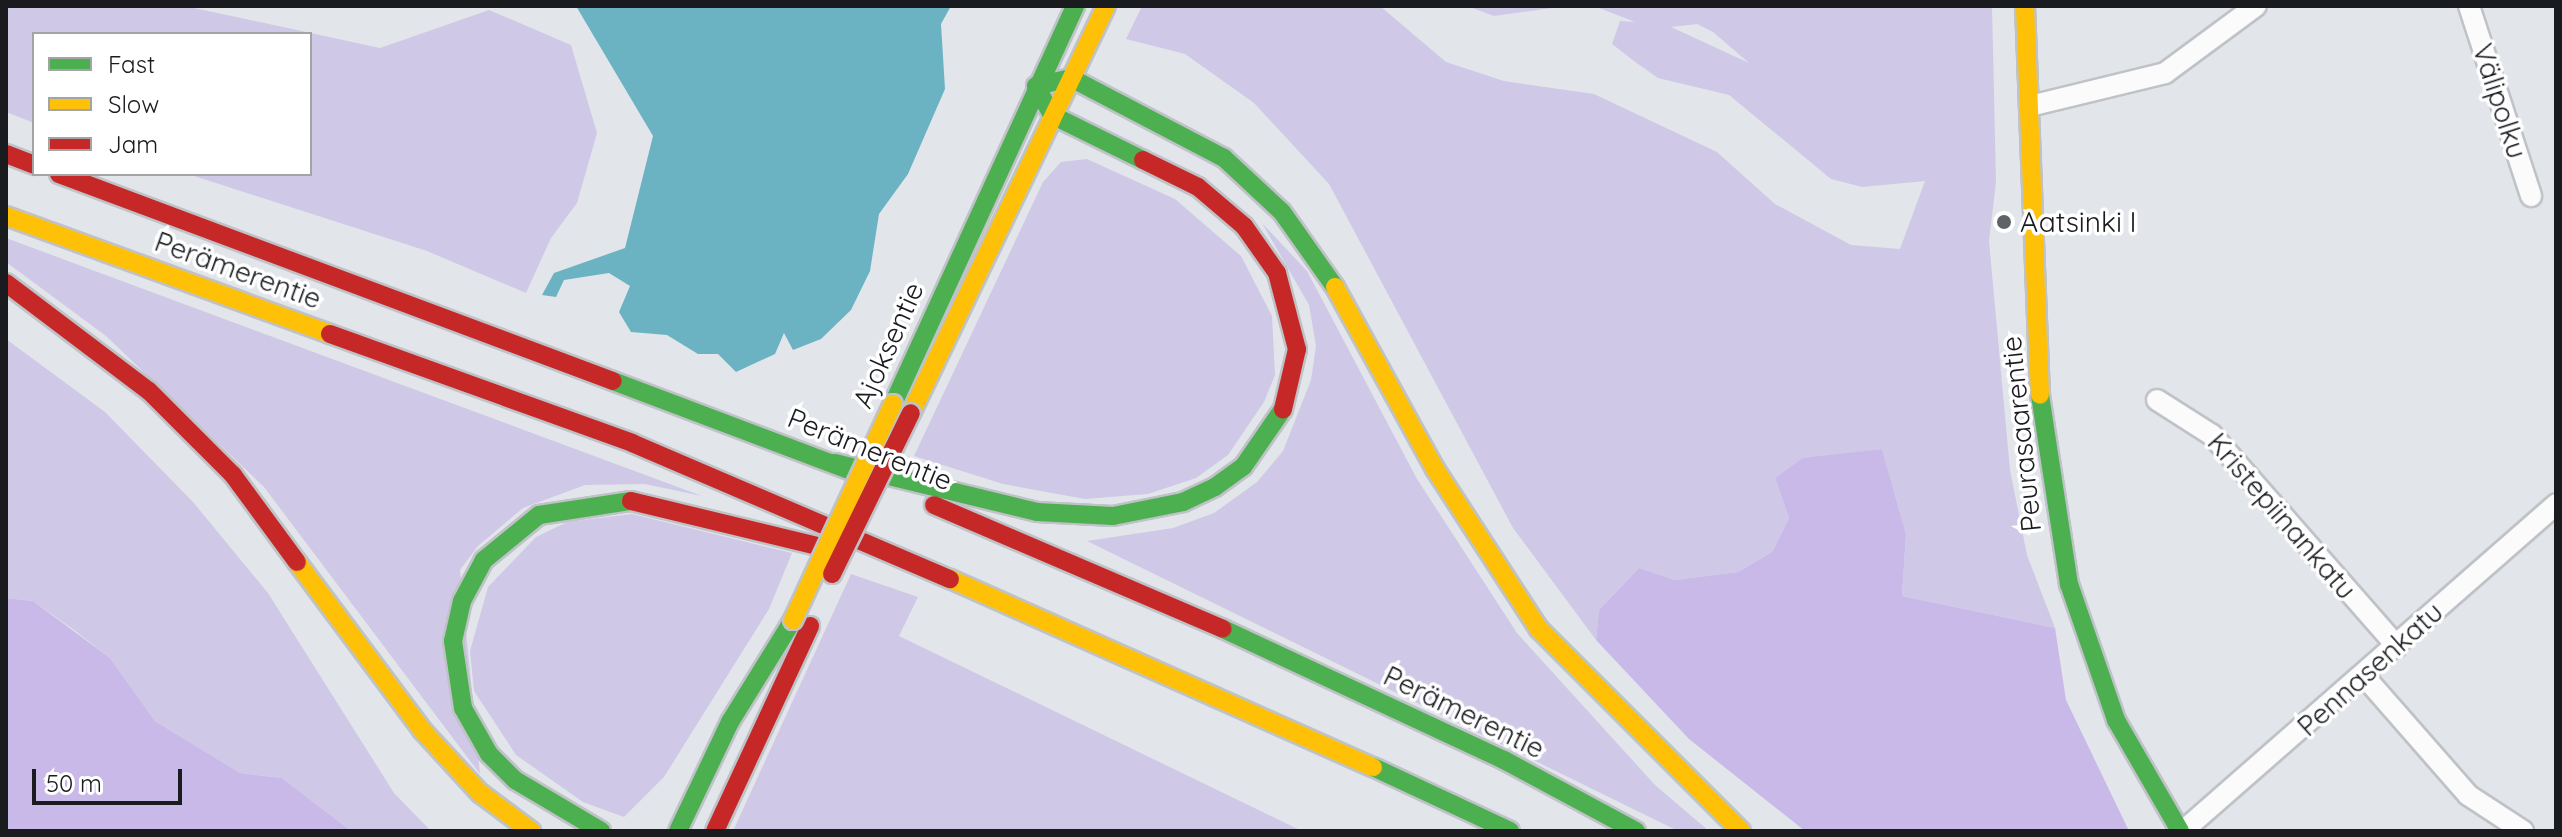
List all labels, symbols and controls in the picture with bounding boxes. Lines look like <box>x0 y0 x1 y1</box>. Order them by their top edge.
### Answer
legend <box>32 32 312 176</box>
street label: Välipolku <box>2466 39 2534 163</box>
text: Fast <box>108 49 155 79</box>
text: Slow <box>108 89 159 119</box>
text: Jam <box>108 129 158 159</box>
place label: Aatsinki I <box>2020 205 2137 239</box>
marker: Aatsinki I <box>1995 213 2013 231</box>
street label: Perämerentie <box>150 224 326 316</box>
street label: Ajoksentie <box>845 277 931 413</box>
street label: Peurasaarentie <box>1994 334 2048 534</box>
street label: Perämerentie <box>783 401 957 497</box>
street label: Kristepiinankatu <box>2201 426 2363 606</box>
street label: Pennasenkatu <box>2290 595 2450 743</box>
street label: Perämerentie <box>1378 659 1550 765</box>
scale bar <box>36 753 186 803</box>
text: 50 m <box>46 768 102 798</box>

